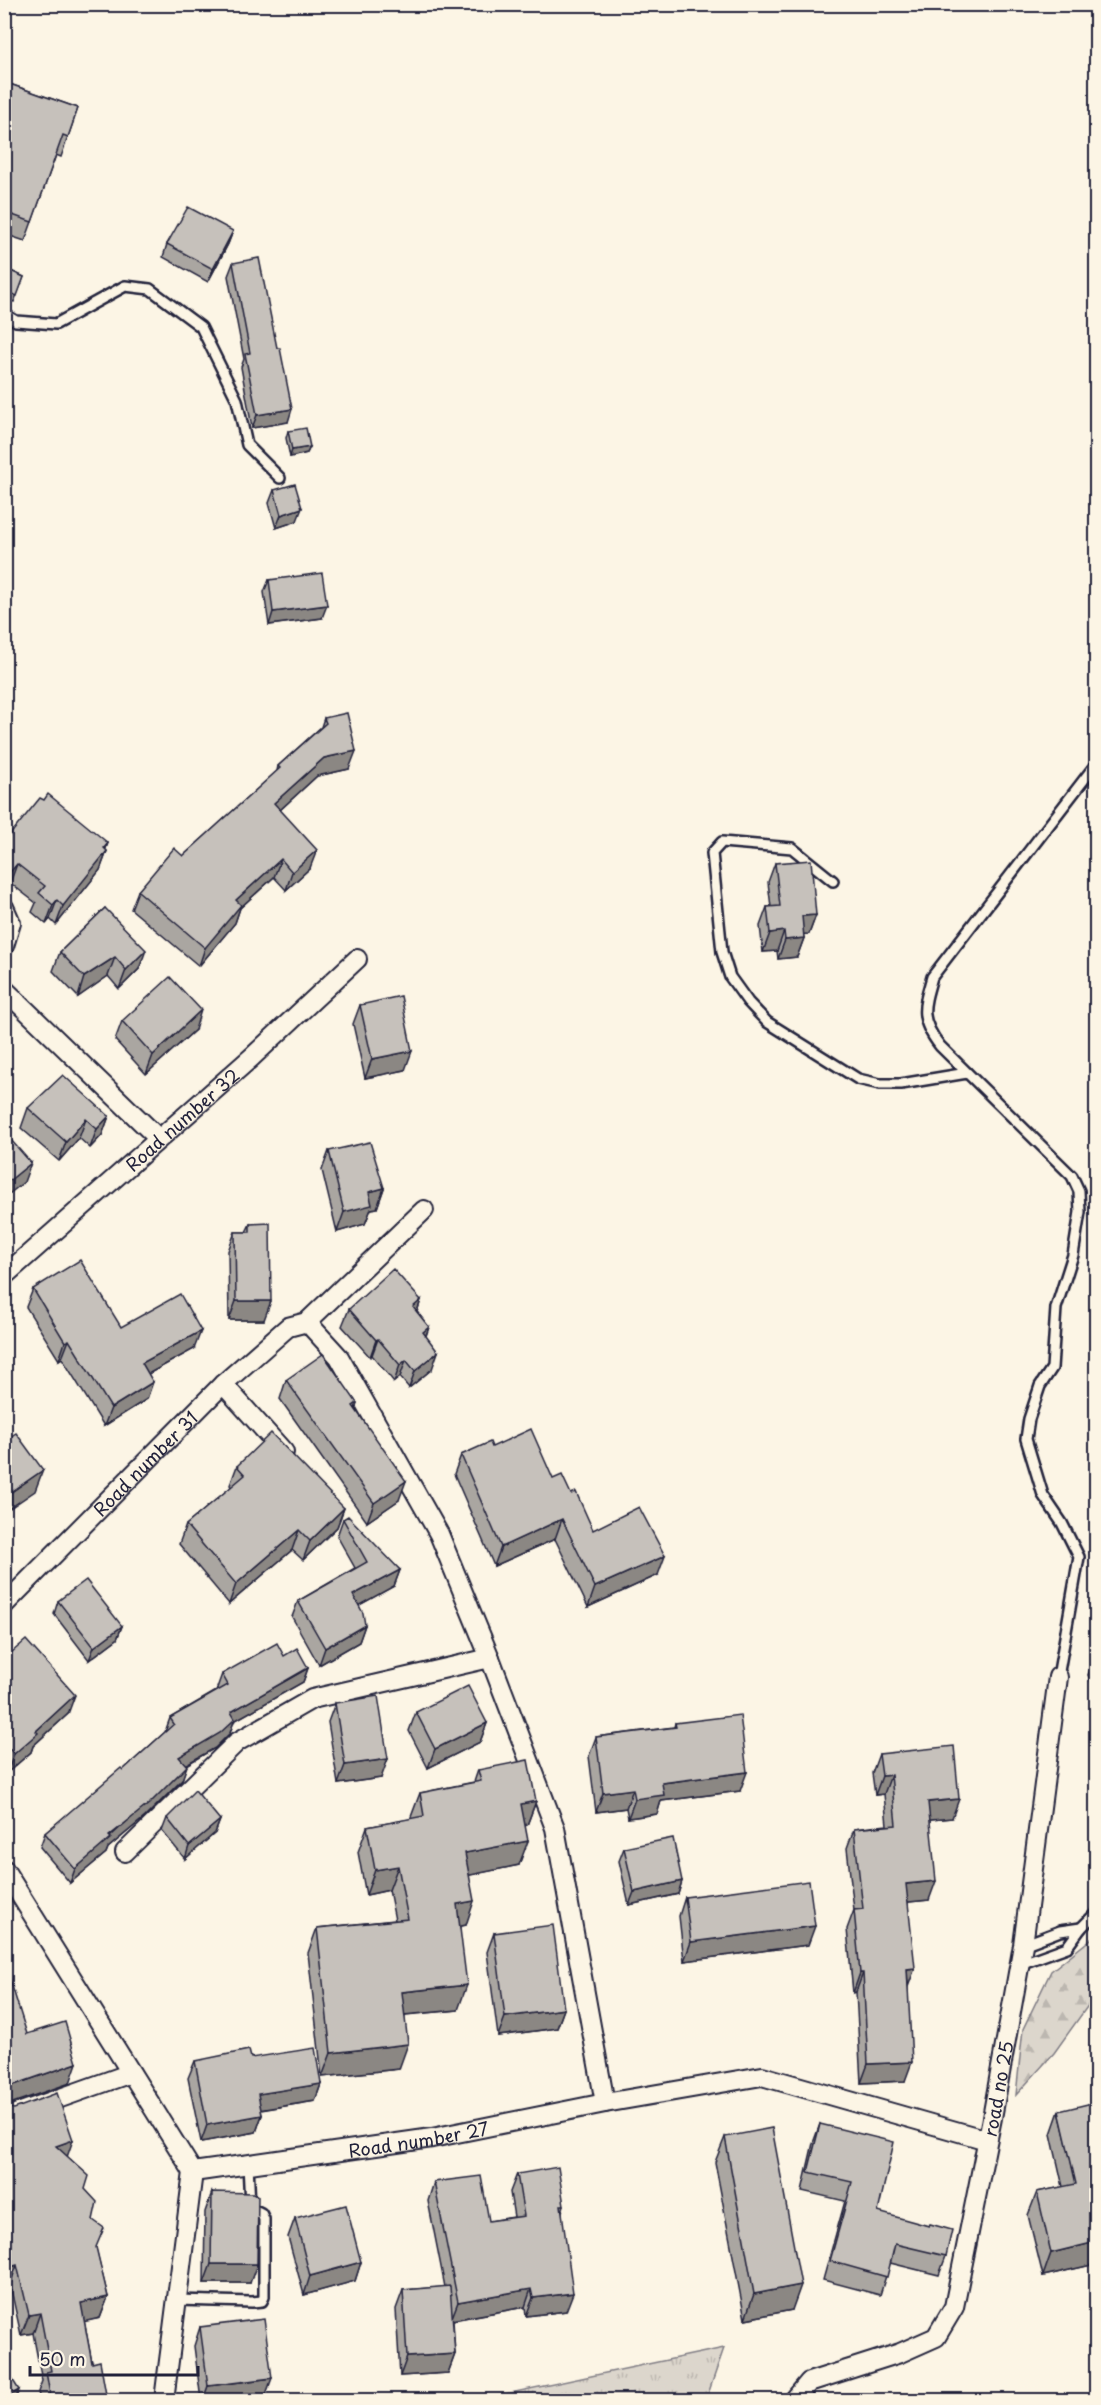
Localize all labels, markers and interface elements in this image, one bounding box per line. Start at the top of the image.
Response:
street label: Road number 32 [119,1061,245,1177]
street label: Road number 31 [86,1404,203,1522]
street label: road no 25 [975,2039,1019,2139]
street label: Road number 27 [346,2113,491,2163]
scale bar [30,2339,198,2377]
text: 50 m [39,2345,86,2372]

